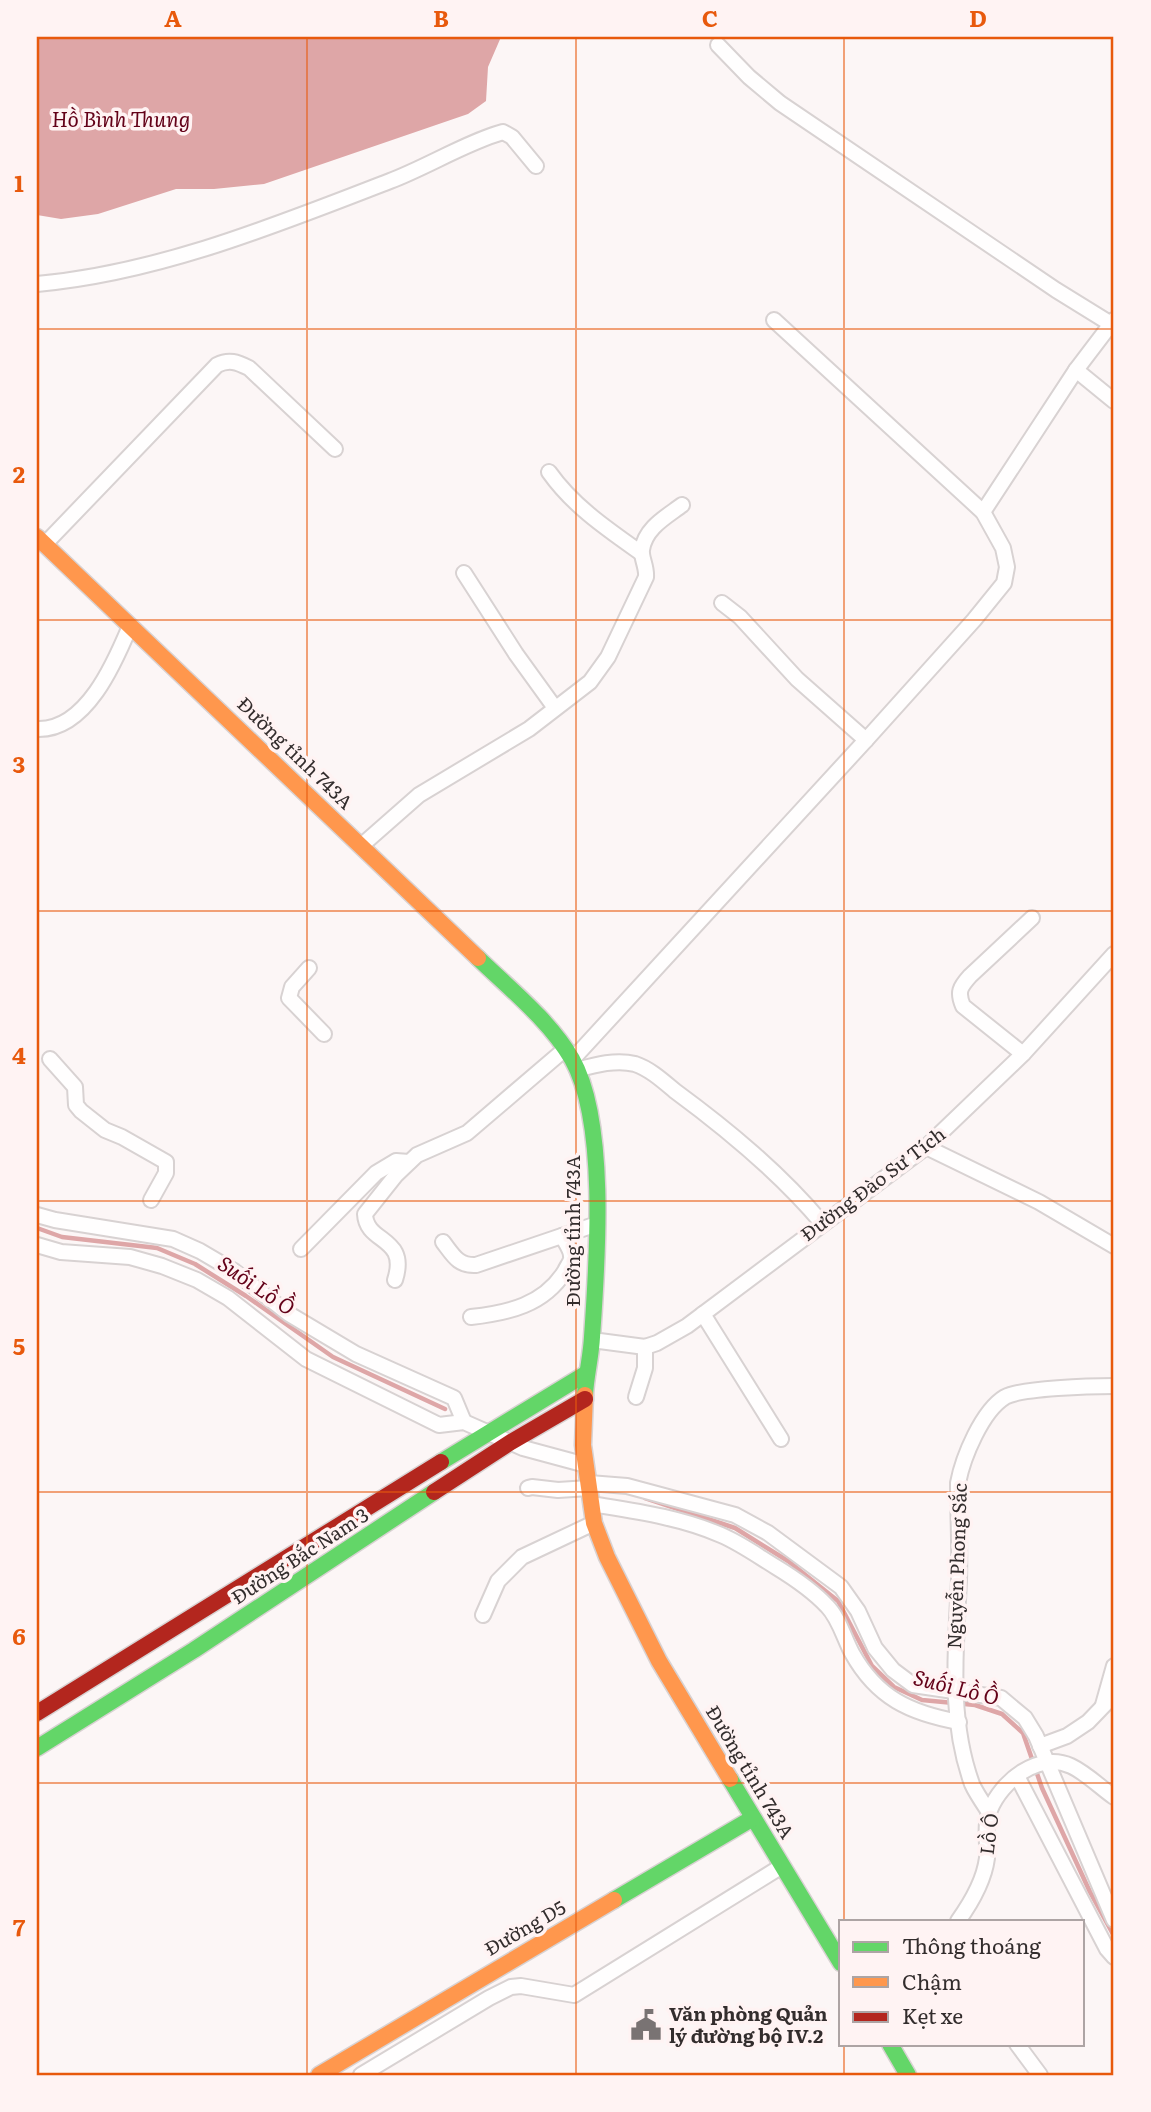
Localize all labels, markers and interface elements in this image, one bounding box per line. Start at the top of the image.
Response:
text: A [164,0,182,34]
text: B [433,0,449,34]
text: C [702,0,718,34]
text: D [969,0,987,34]
water label: Hồ Bình Thung [52,102,190,133]
text: 1 [14,165,24,199]
text: 2 [13,456,25,490]
street label: Đường tỉnh 743A [231,690,360,815]
text: 3 [13,746,25,780]
text: 4 [12,1037,26,1071]
street label: Đường Đào Sư Tích [794,1119,951,1247]
street label: Đường tỉnh 743A [558,1155,586,1307]
water label: Suối Lồ Ồ [213,1247,302,1321]
text: 5 [13,1328,25,1362]
street label: Nguyễn Phong Sắc [939,1482,973,1650]
street label: Đường Bắc Nam 3 [225,1500,374,1610]
text: 6 [12,1618,26,1652]
water label: Suối Lồ Ồ [911,1660,1003,1711]
street label: Đường tỉnh 743A [700,1699,802,1844]
street label: Lồ Ô [972,1812,1004,1856]
street label: Đường D5 [479,1892,571,1962]
text: 7 [13,1909,26,1943]
legend [839,1920,1084,2046]
text: Thông thoáng [902,1929,1041,1960]
text: Chậm [902,1965,962,1996]
place label: Văn phòng Quản lý đường bộ IV.2 [669,1999,828,2049]
text: Kẹt xe [902,1999,963,2030]
public building icon: Văn phòng Quản lý đường bộ IV.2 [629,2008,663,2042]

